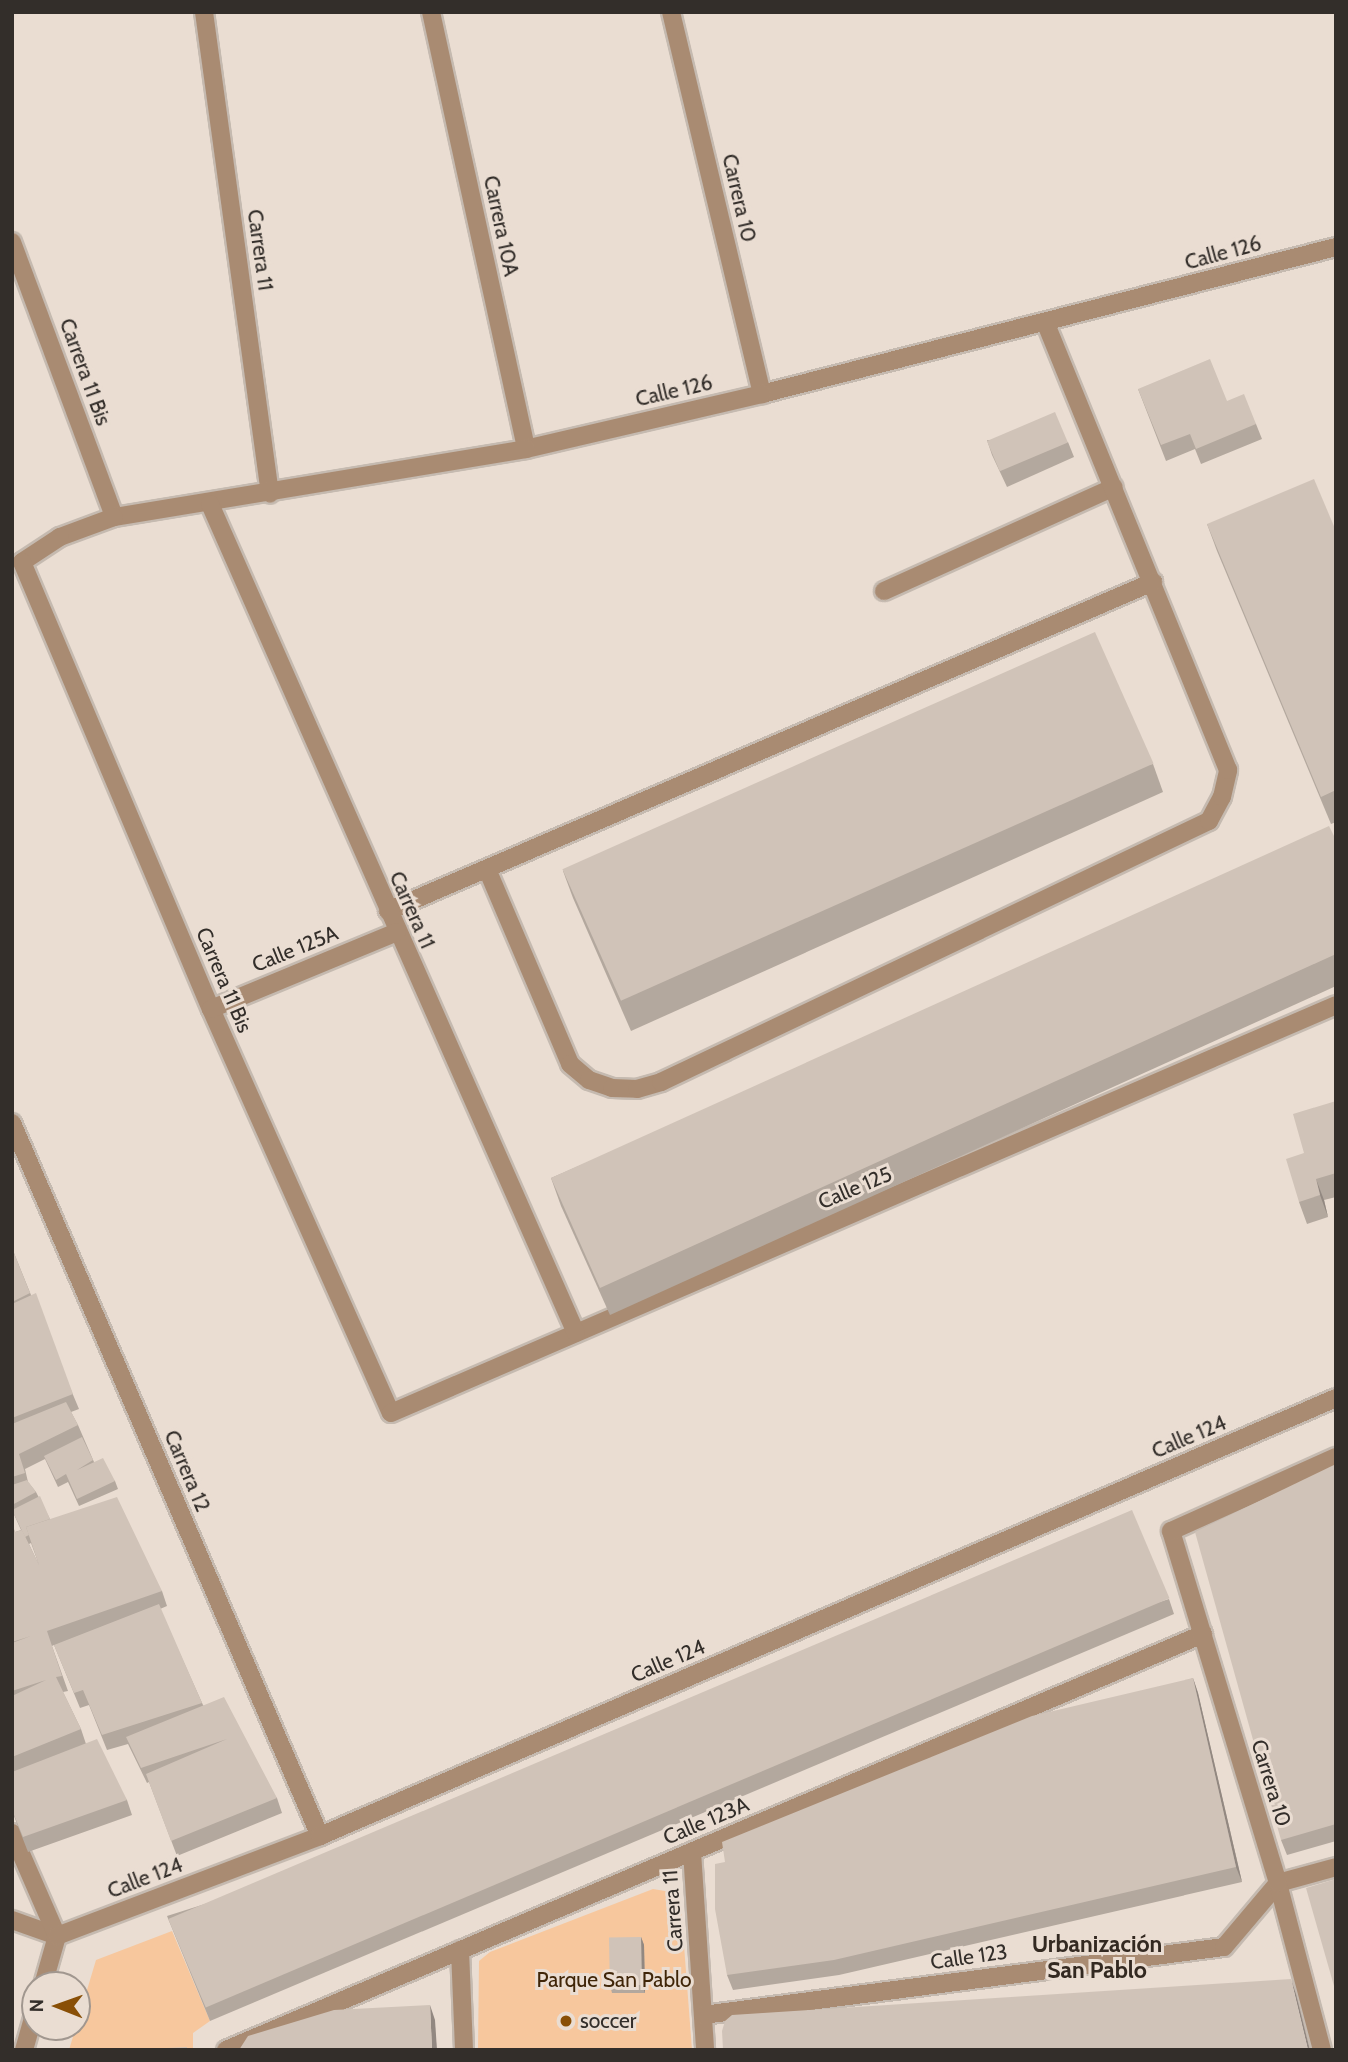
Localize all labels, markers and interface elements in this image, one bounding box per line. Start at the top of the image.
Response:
street label: Carrera 10 [717,152,761,244]
street label: Carrera 10A [478,173,524,279]
street label: Carrera 11 [242,208,278,292]
street label: Calle 126 [1182,231,1264,275]
street label: Carrera 11 Bis [54,315,116,429]
street label: Calle 126 [633,370,715,412]
street label: Carrera 11 [384,868,440,952]
street label: Calle 125A [248,920,342,978]
street label: Carrera 11 Bis [191,924,257,1036]
street label: Calle 125 [814,1161,896,1215]
street label: Calle 124 [1148,1410,1230,1464]
street label: Carrera 12 [159,1427,215,1515]
street label: Calle 124 [627,1634,709,1688]
street label: Carrera 10 [1246,1736,1296,1830]
street label: Calle 123A [659,1792,753,1850]
street label: Calle 124 [104,1852,186,1904]
street label: Carrera 11 [658,1869,688,1953]
district label: Urbanización San Pablo [1032,1930,1162,1984]
street label: Calle 123 [929,1939,1009,1975]
park label: Parque San Pablo [536,1967,692,1993]
north arrow [21,1971,91,2041]
text: N [25,1999,48,2013]
place label: soccer [580,2008,636,2034]
marker: soccer [558,2013,574,2029]

